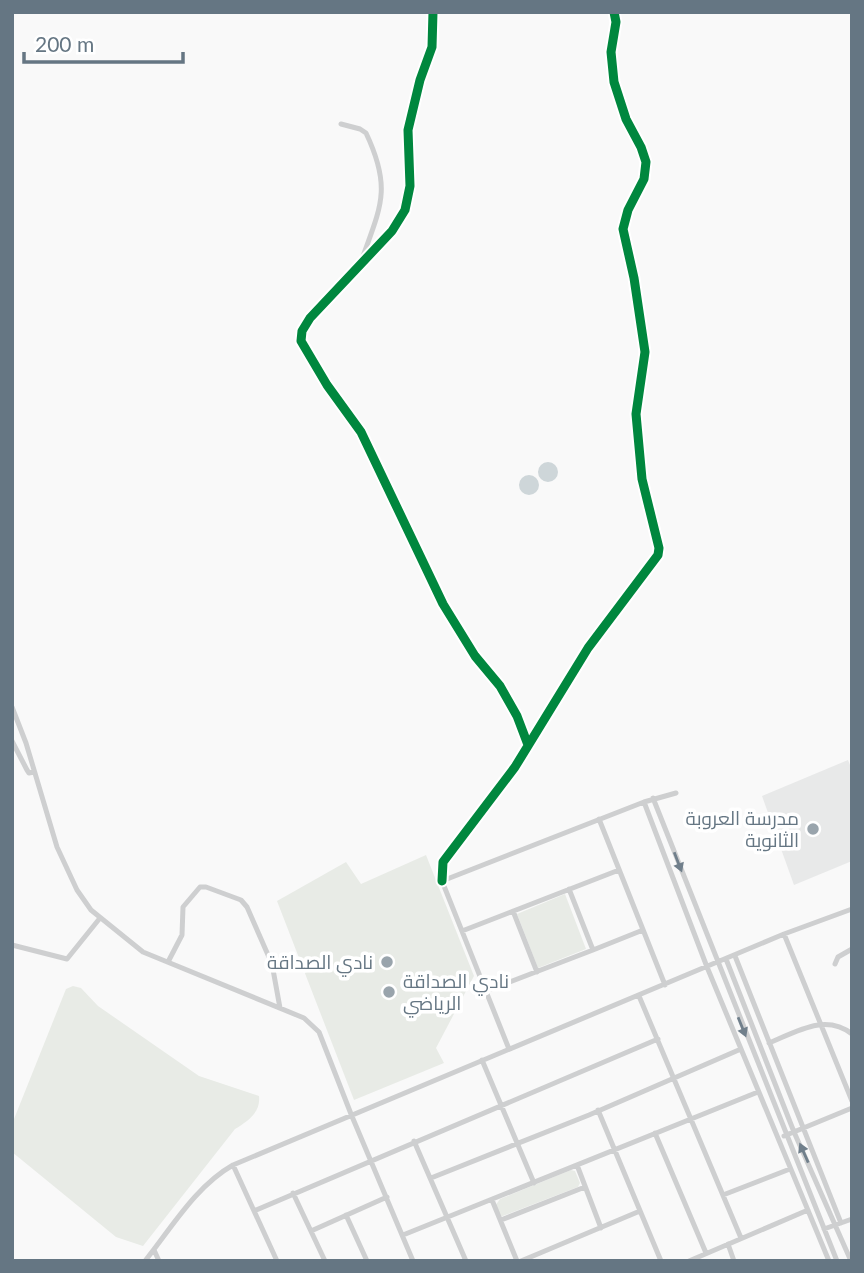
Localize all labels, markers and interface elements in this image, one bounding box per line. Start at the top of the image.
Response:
scale bar [24,21,184,65]
text: 200 m [35,31,94,56]
place label: مدرسة العروبة الثانوية [686,806,799,852]
marker: مدرسة العروبة الثانوية [805,821,821,837]
one-way arrow [672,852,683,873]
place label: نادي الصداقة [267,950,373,977]
marker: نادي الصداقة [379,954,395,970]
place label: نادي الصداقة الرياضي [403,969,509,1018]
marker: نادي الصداقة الرياضي [381,984,397,1000]
one-way arrow [737,1016,748,1037]
one-way arrow [798,1143,809,1164]

